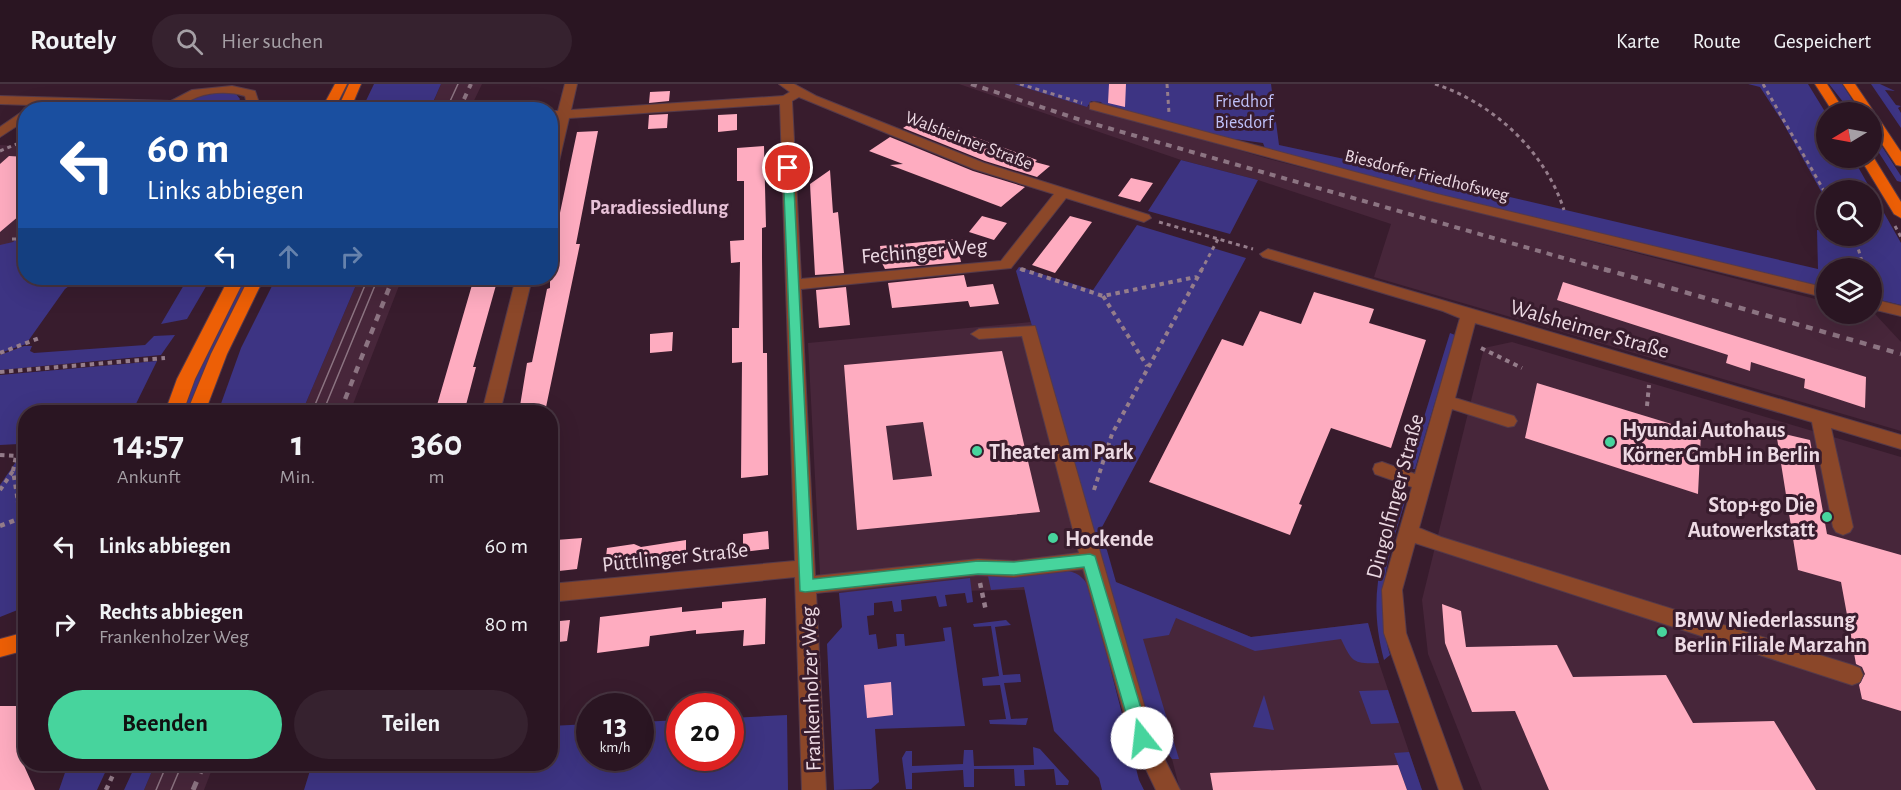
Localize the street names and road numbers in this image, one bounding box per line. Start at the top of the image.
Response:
street label: Walsheimer Straße [903,108,1035,173]
street label: Biesdorfer Friedhofsweg [1343,147,1511,205]
street label: Fechinger Weg [860,235,988,267]
street label: Walsheimer Straße [1508,296,1672,362]
street label: Dingolfinger Straße [1362,411,1428,581]
street label: Püttlinger Straße [601,538,749,576]
street label: Frankenholzer Weg [797,606,825,772]

